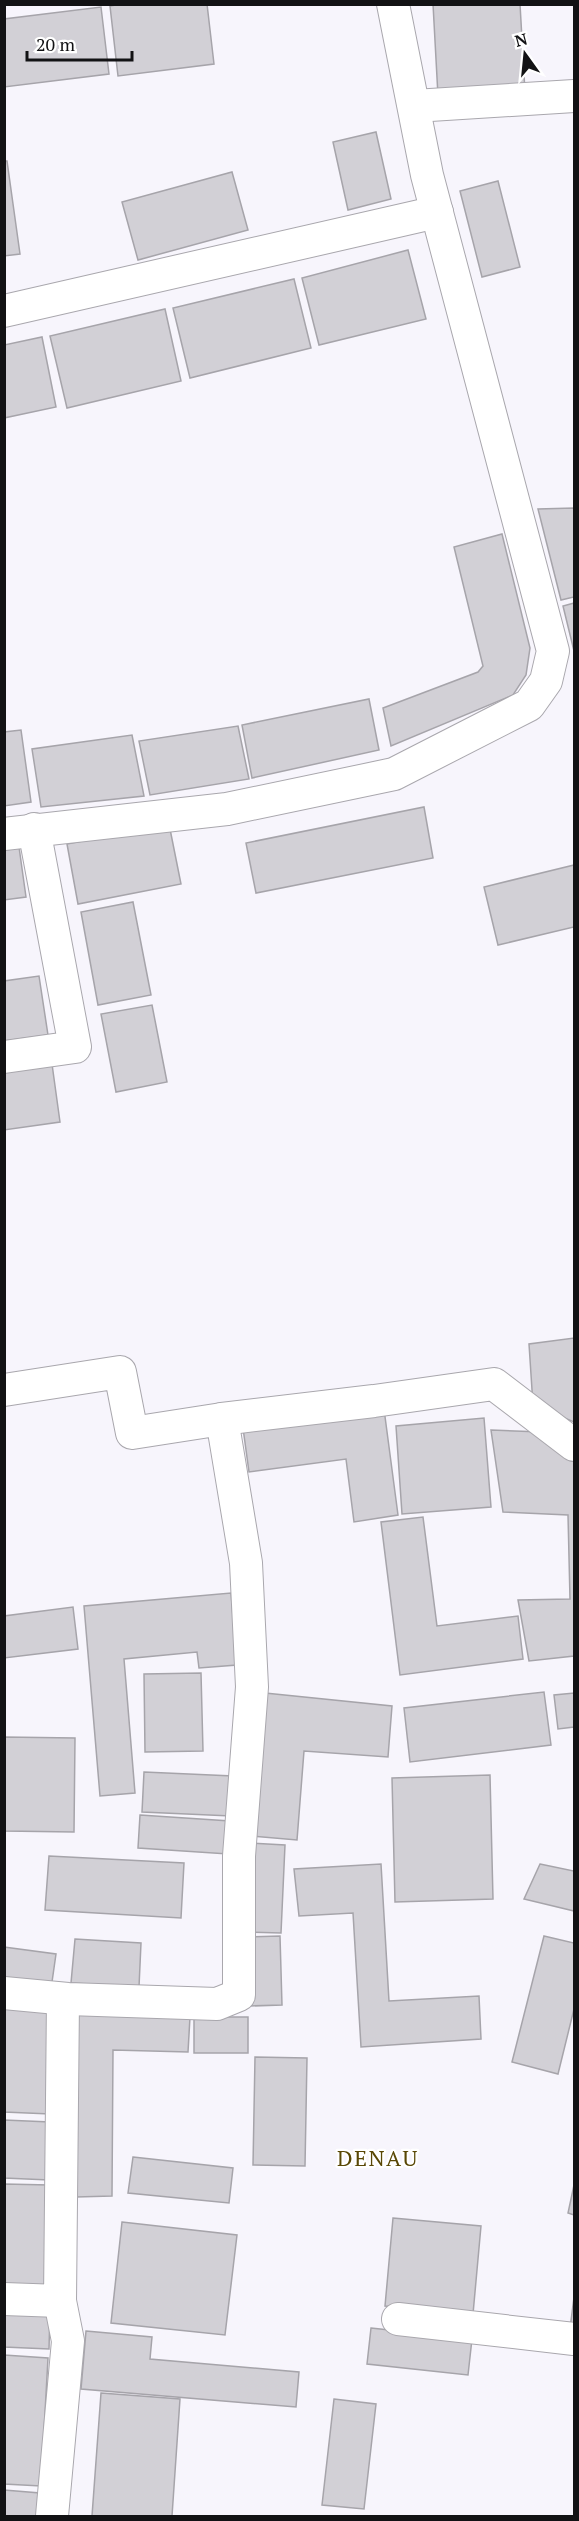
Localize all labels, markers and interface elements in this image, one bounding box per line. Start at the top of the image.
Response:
scale bar [27,24,132,62]
north arrow [495,24,555,84]
text: N [512,27,530,52]
text: 20 m [36,32,76,56]
district label: DENAU [337,2143,419,2172]

